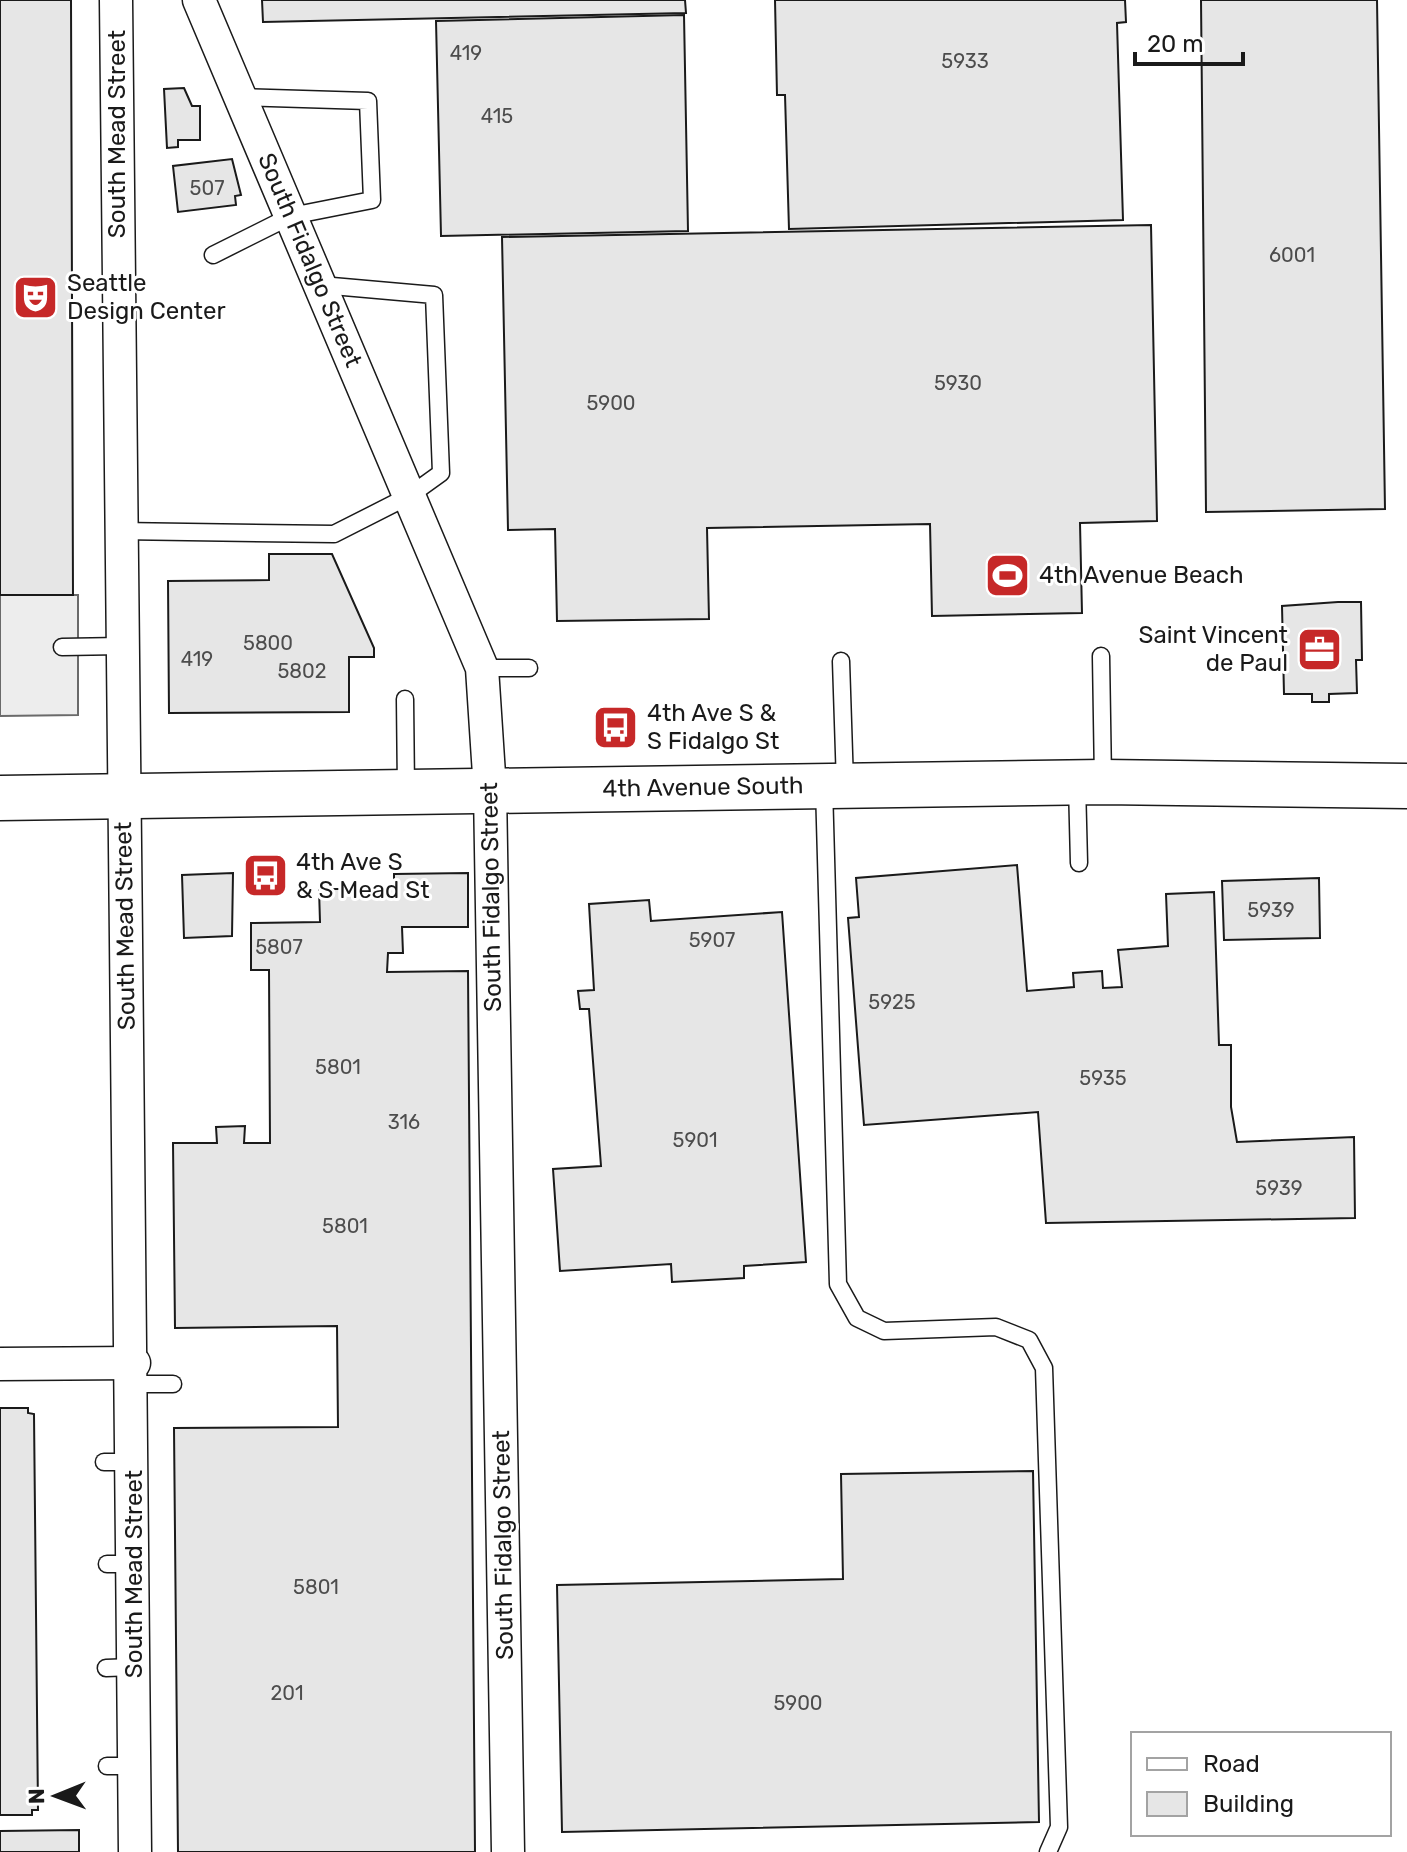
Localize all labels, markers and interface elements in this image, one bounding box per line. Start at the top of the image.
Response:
scale bar [1135,16,1243,66]
street label: South Mead Street [103,30,131,238]
text: 20 m [1147,30,1204,58]
house number: 419 [450,41,482,65]
house number: 5933 [941,49,989,73]
house number: 415 [481,104,513,128]
street label: South Fidalgo Street [252,149,368,371]
house number: 507 [190,176,224,200]
house number: 6001 [1269,243,1315,267]
place label: Seattle Design Center [67,269,226,325]
theatre icon: Seattle Design Center [12,273,60,321]
house number: 5930 [934,371,982,395]
house number: 5900 [586,391,636,415]
sports icon: 4th Avenue Beach [984,551,1032,599]
place label: 4th Avenue Beach [1039,561,1244,589]
place label: Saint Vincent de Paul [1139,621,1288,677]
office icon: Saint Vincent de Paul [1295,625,1343,673]
house number: 5800 [243,631,293,655]
house number: 419 [181,647,213,671]
house number: 5802 [277,659,327,683]
place label: 4th Ave S & S Fidalgo St [647,699,779,755]
bus stop icon: 4th Ave S & S Fidalgo St [592,703,640,751]
street label: 4th Avenue South [602,771,804,803]
street label: South Fidalgo Street [475,782,507,1012]
street label: South Mead Street [109,822,141,1030]
place label: 4th Ave S & S Mead St [296,848,430,904]
bus stop icon: 4th Ave S & S Mead St [241,852,289,900]
house number: 5939 [1247,898,1295,922]
house number: 5907 [689,928,735,952]
house number: 5807 [255,935,303,959]
house number: 5925 [868,990,916,1014]
house number: 5801 [315,1055,361,1079]
house number: 5935 [1079,1066,1127,1090]
house number: 316 [388,1110,420,1134]
house number: 5901 [673,1128,718,1152]
house number: 5939 [1255,1176,1303,1200]
house number: 5801 [322,1214,368,1238]
street label: South Fidalgo Street [487,1430,519,1660]
street label: South Mead Street [120,1470,148,1678]
house number: 5801 [293,1575,339,1599]
house number: 201 [271,1681,304,1705]
house number: 5900 [773,1691,823,1715]
legend [1131,1732,1391,1836]
text: Road [1203,1750,1260,1778]
north arrow [16,1756,96,1836]
text: N [23,1788,50,1804]
text: Building [1203,1790,1294,1818]

